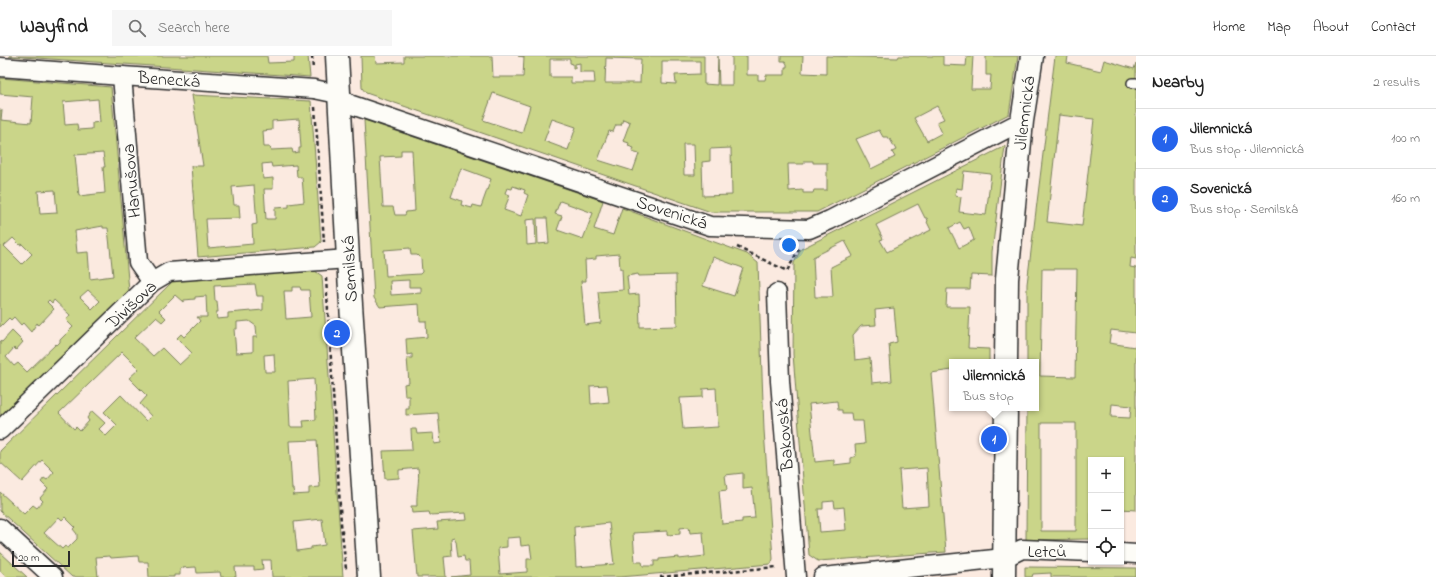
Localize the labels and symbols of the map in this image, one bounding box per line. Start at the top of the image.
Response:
street label: Benecká [136,66,201,96]
street label: Jilemnická [1009,75,1043,152]
street label: Hanušova [117,143,149,219]
street label: Sovenická [632,190,710,238]
street label: Semilská [336,235,366,303]
your location [779,235,799,255]
street label: Divišova [100,275,164,337]
pin: 2 [324,318,350,348]
street label: Bakovská [770,398,802,473]
pin: 1 [981,424,1007,454]
street label: Letců [1027,540,1067,566]
scale bar [12,549,70,568]

